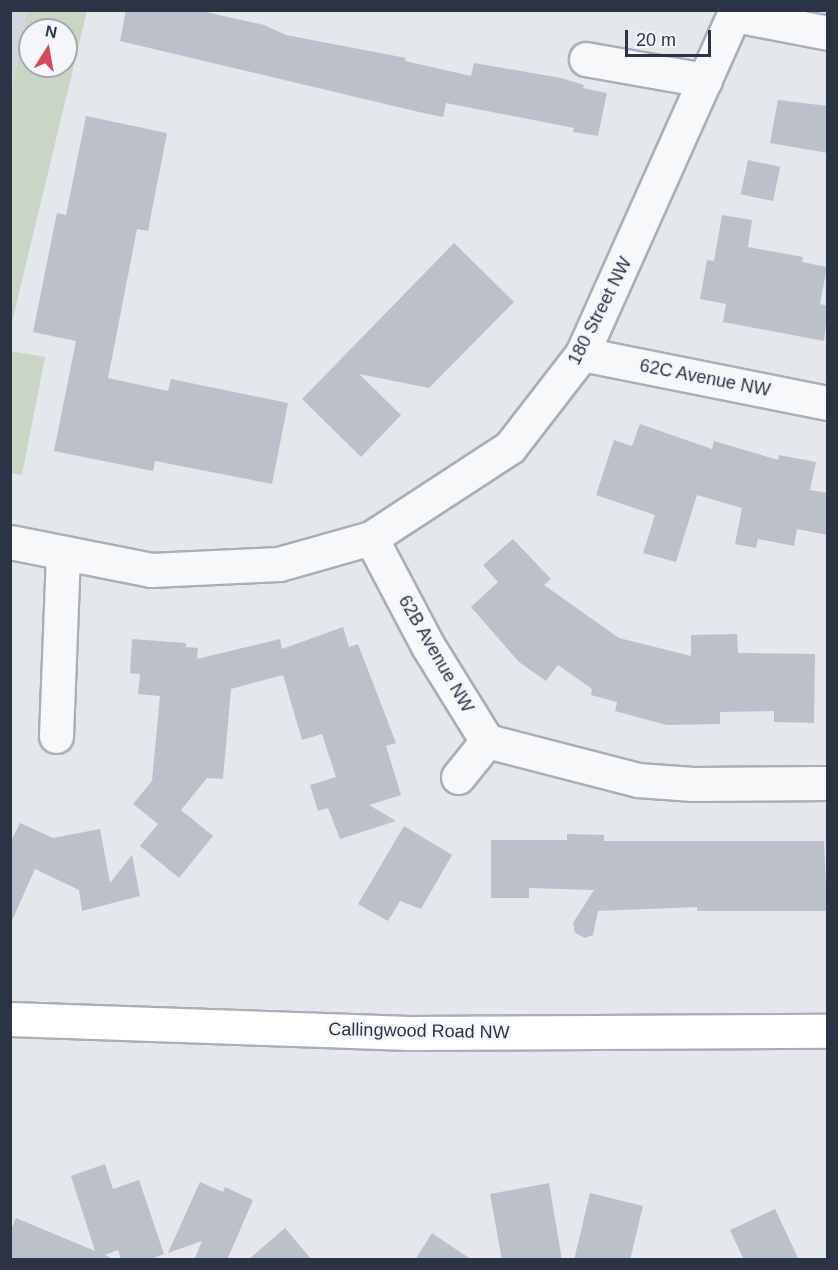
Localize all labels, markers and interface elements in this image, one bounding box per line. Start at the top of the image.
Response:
north arrow [18,18,78,78]
scale bar [628,18,714,56]
text: N [44,22,58,41]
text: 20 m [636,30,676,50]
street label: 180 Street NW [564,254,636,368]
street label: 62C Avenue NW [637,355,773,401]
street label: 62B Avenue NW [393,591,479,717]
street label: Callingwood Road NW [328,1019,510,1043]

